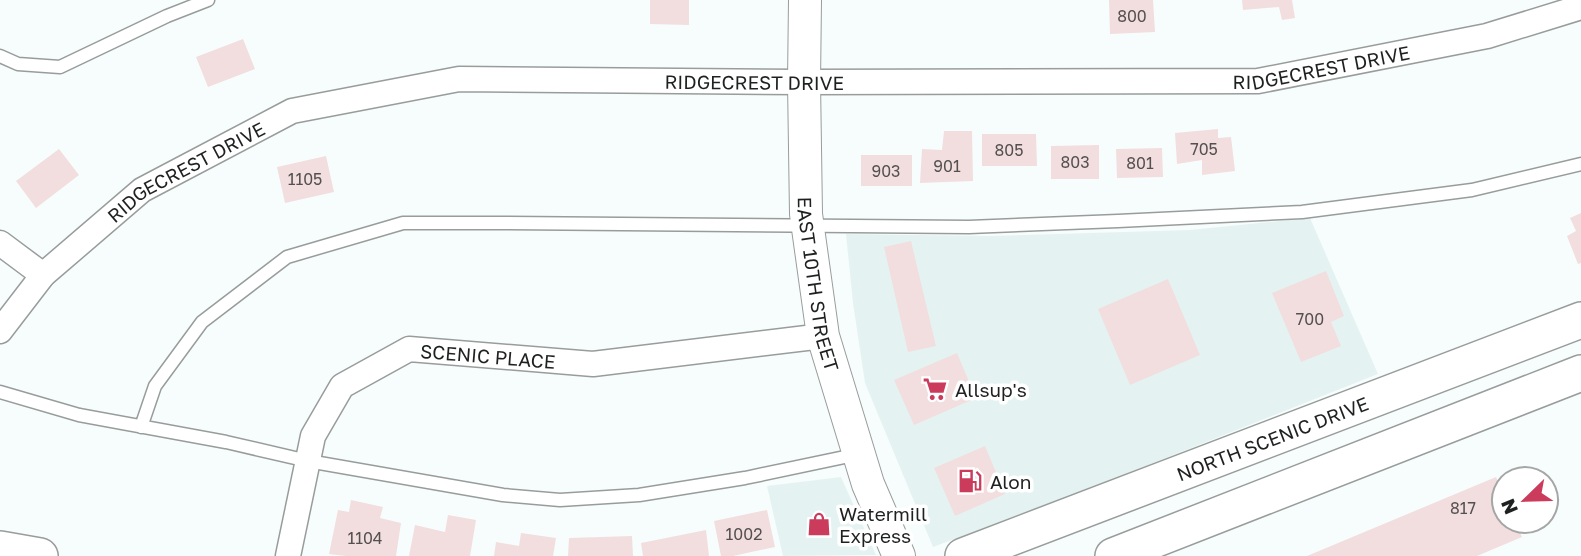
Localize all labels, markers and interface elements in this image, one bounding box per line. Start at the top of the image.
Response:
house number: 800 [1117,6,1147,26]
street label: RIDGECREST DRIVE [1232,40,1411,94]
street label: RIDGECREST DRIVE [664,69,844,94]
street label: RIDGECREST DRIVE [102,116,268,227]
house number: 705 [1190,139,1218,159]
house number: 805 [995,140,1023,160]
house number: 803 [1060,152,1090,172]
house number: 801 [1126,153,1154,173]
house number: 901 [933,156,961,176]
house number: 903 [872,161,900,181]
house number: 1105 [288,169,322,189]
street label: EAST 10TH STREET [794,197,845,374]
house number: 700 [1296,309,1324,329]
street label: SCENIC PLACE [419,338,556,372]
supermarket icon: Allsup's [921,375,949,403]
place label: Allsup's [955,378,1027,401]
street label: NORTH SCENIC DRIVE [1173,391,1371,485]
north arrow [1490,465,1560,535]
fuel station icon: Alon [956,467,984,495]
place label: Alon [990,470,1031,493]
text: N [1495,496,1522,518]
house number: 817 [1450,498,1476,518]
place label: Watermill Express [839,502,927,547]
shop icon: Watermill Express [805,510,833,538]
house number: 1002 [726,524,762,544]
house number: 1104 [347,528,383,548]

